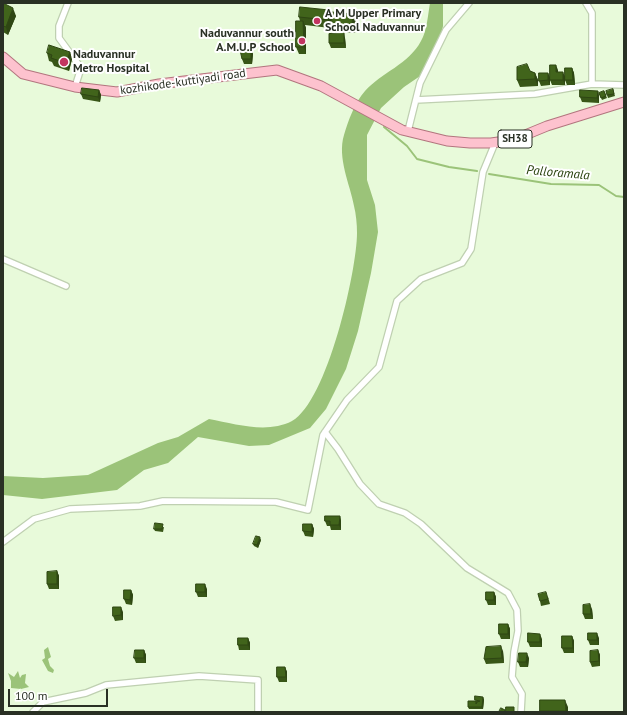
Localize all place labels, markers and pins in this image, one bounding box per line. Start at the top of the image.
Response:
place label: A M Upper Primary School Naduvannur [325,7,425,35]
marker: A M Upper Primary School Naduvannur [312,16,322,26]
place label: Naduvannur south A.M.U.P School [200,27,294,55]
marker: Naduvannur south A.M.U.P School [297,36,307,46]
place label: Naduvannur Metro Hospital [73,48,149,76]
marker: Naduvannur Metro Hospital [58,56,70,68]

